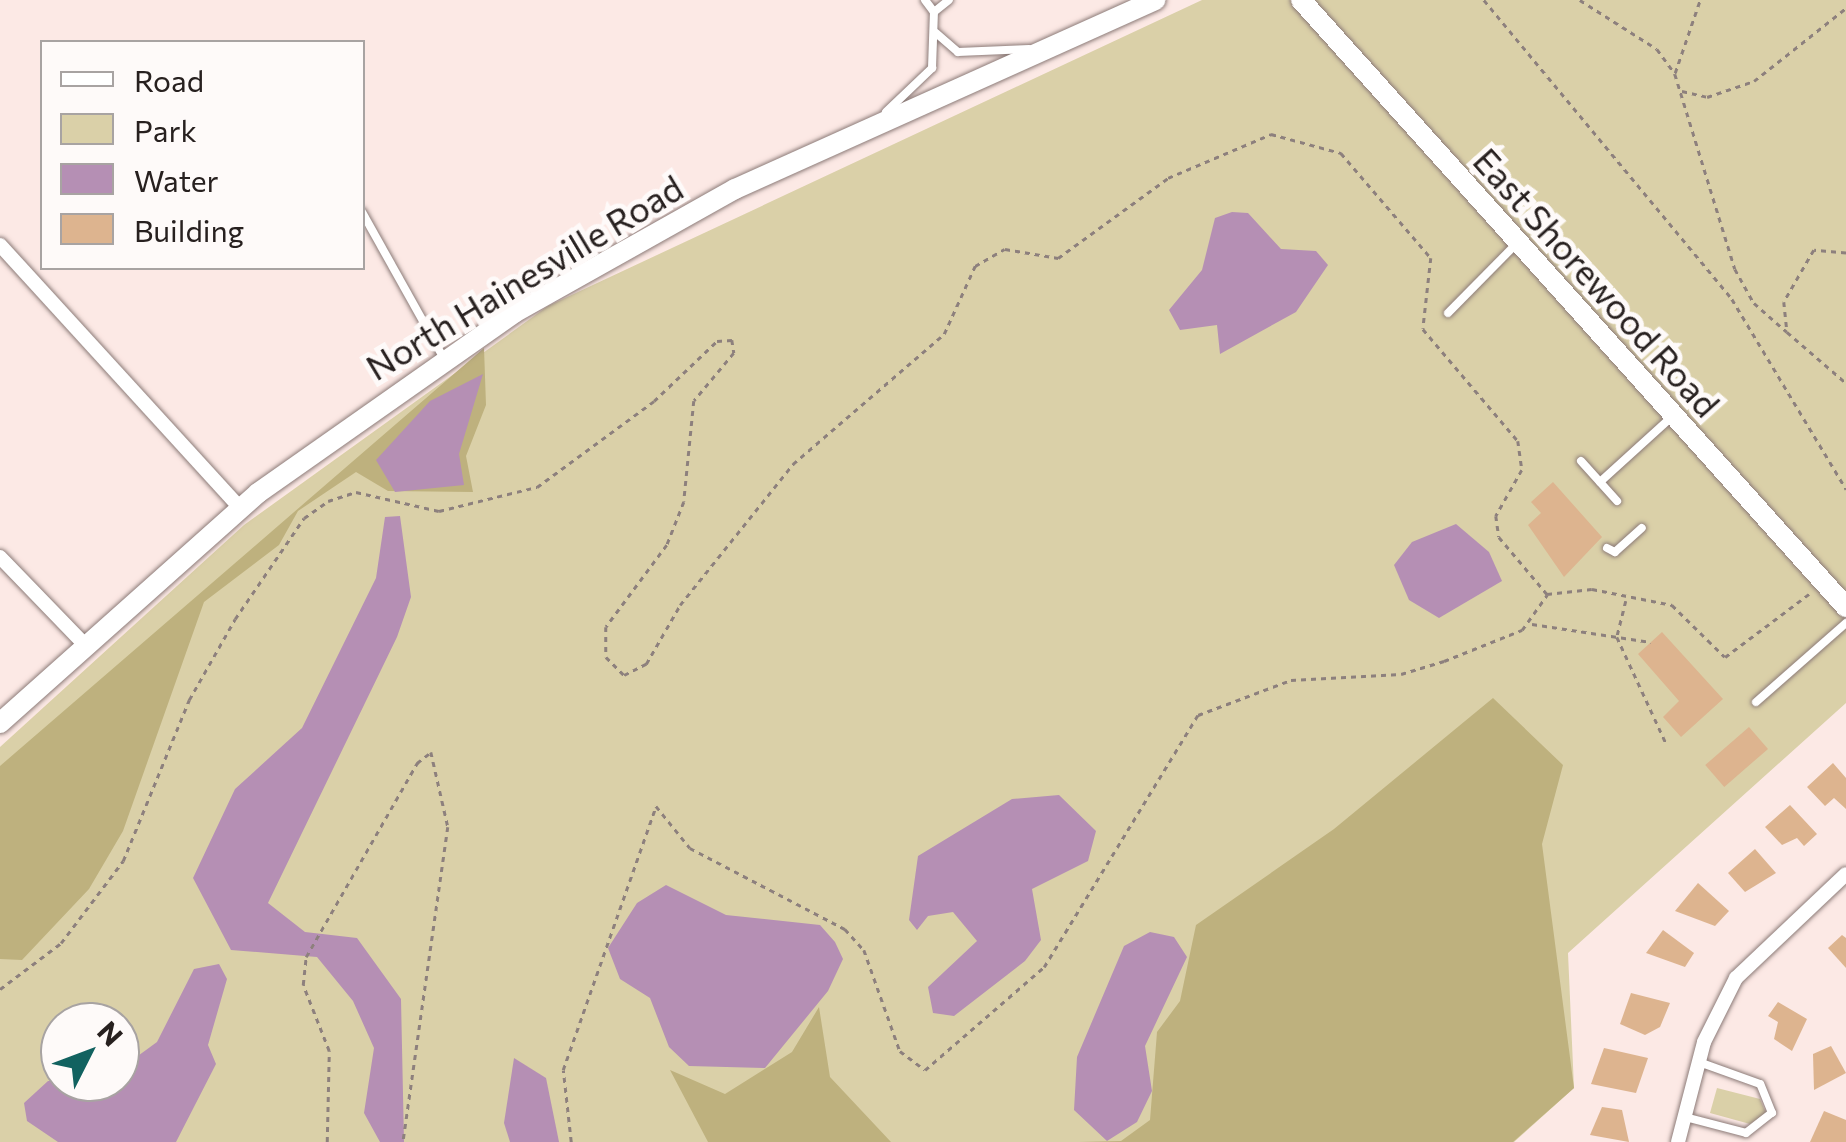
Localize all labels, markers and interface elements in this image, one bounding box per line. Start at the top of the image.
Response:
legend [40,40,365,270]
text: Road [134,61,204,98]
text: Park [134,111,197,148]
street label: East Shorewood Road [1465,139,1729,425]
text: Water [134,161,219,198]
street label: North Hainesville Road [358,166,690,388]
text: Building [134,211,244,248]
north arrow [40,1002,140,1102]
text: N [91,1014,130,1052]

